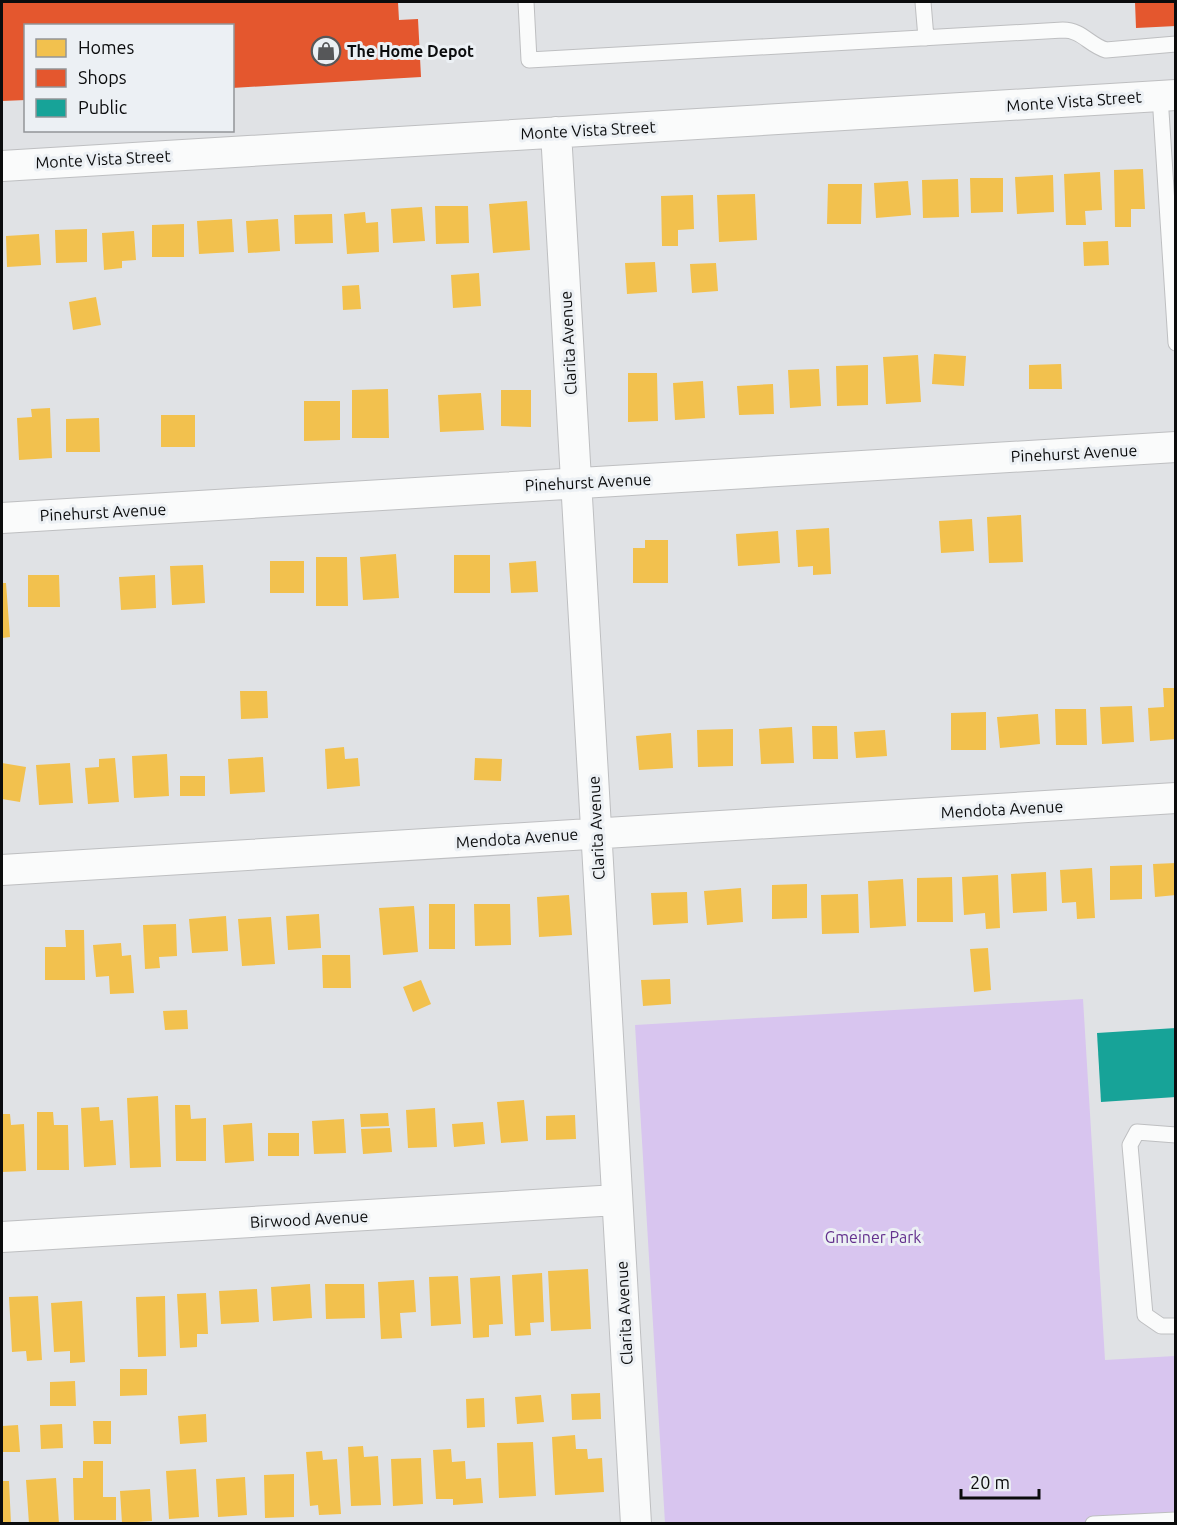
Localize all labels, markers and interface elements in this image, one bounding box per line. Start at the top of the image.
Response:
legend [24,24,234,132]
shop icon: The Home Depot [310,35,342,67]
text: Homes [78,37,135,57]
place label: The Home Depot [347,42,474,60]
text: Shops [78,67,127,87]
street label: Monte Vista Street [1006,87,1143,115]
text: Public [78,97,127,117]
street label: Monte Vista Street [520,117,657,143]
street label: Monte Vista Street [35,146,172,172]
street label: Clarita Avenue [556,290,580,396]
street label: Pinehurst Avenue [1010,441,1138,465]
street label: Pinehurst Avenue [524,470,652,494]
street label: Pinehurst Avenue [39,500,167,524]
street label: Clarita Avenue [584,775,608,881]
street label: Mendota Avenue [940,797,1064,821]
street label: Mendota Avenue [455,825,579,851]
street label: Birwood Avenue [249,1207,369,1231]
park label: Gmeiner Park [825,1228,921,1246]
street label: Clarita Avenue [612,1260,636,1366]
scale bar [961,1462,1039,1500]
text: 20 m [970,1472,1010,1492]

